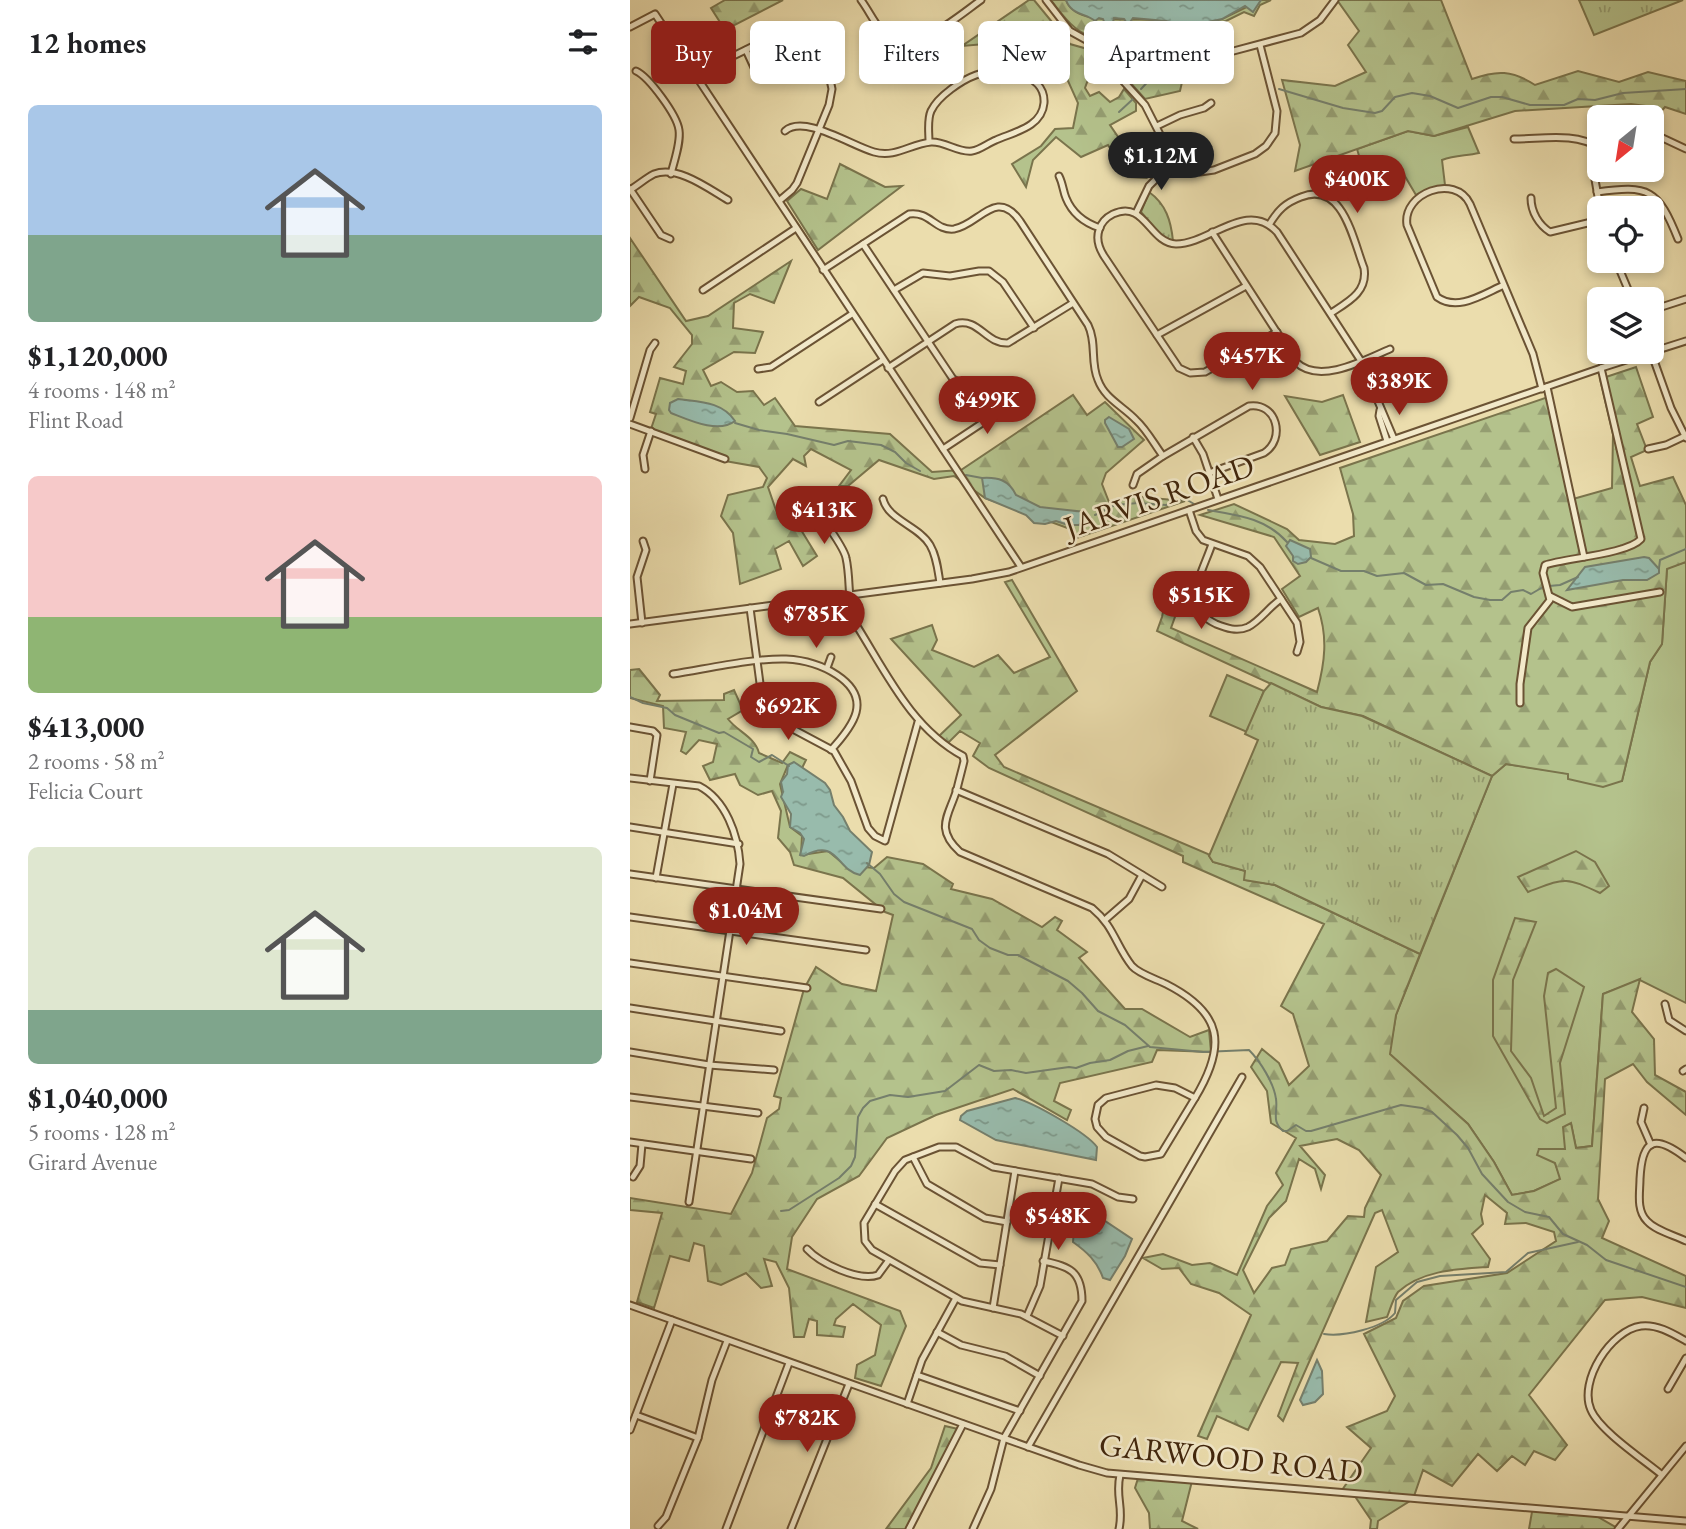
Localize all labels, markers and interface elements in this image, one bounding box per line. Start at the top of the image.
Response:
chip: Buy [651,21,736,84]
chip: Rent [750,21,845,84]
chip: Filters [859,21,964,84]
chip: New [978,21,1070,84]
chip: Apartment [1084,21,1234,84]
text: 12 homes [28,23,146,62]
icon: filters [564,23,602,61]
north arrow [1587,105,1664,182]
map controls [1587,105,1664,364]
pin: $1.12M [1104,132,1218,192]
text: $1.12M [1124,140,1198,170]
icon: home [252,150,378,276]
pin: $400K [1308,156,1406,215]
text: $400K [1325,163,1389,193]
button: locate [1587,196,1664,273]
button: layers [1587,287,1664,364]
pin: $457K [1203,332,1301,392]
text: $1,120,000 [28,336,168,375]
text: $457K [1220,340,1284,370]
pin: $389K [1350,358,1448,417]
text: $389K [1367,365,1431,395]
text: 4 rooms · 148 m² [28,375,176,405]
pin: $499K [938,376,1036,436]
text: $499K [955,384,1019,414]
text: Flint Road [28,405,123,435]
street label: JARVIS ROAD [1056,444,1260,549]
pin: $413K [775,486,873,546]
text: $413K [792,494,856,524]
icon: home [252,521,378,647]
pin: $515K [1152,572,1250,631]
text: $515K [1169,579,1233,609]
pin: $785K [767,590,865,650]
text: $785K [784,598,848,628]
pin: $692K [739,682,837,742]
text: $692K [756,690,820,720]
text: $413,000 [28,707,144,746]
text: 2 rooms · 58 m² [28,746,165,776]
text: Felicia Court [28,776,143,806]
pin: $1.04M [689,888,803,947]
icon: home [252,892,378,1018]
text: $1.04M [709,895,783,925]
text: $1,040,000 [28,1078,168,1117]
text: 5 rooms · 128 m² [28,1117,176,1147]
text: Girard Avenue [28,1147,157,1177]
pin: $548K [1009,1192,1107,1252]
text: $548K [1026,1200,1090,1230]
pin: $782K [758,1394,856,1454]
text: $782K [775,1402,839,1432]
street label: GARWOOD ROAD [1097,1423,1365,1493]

